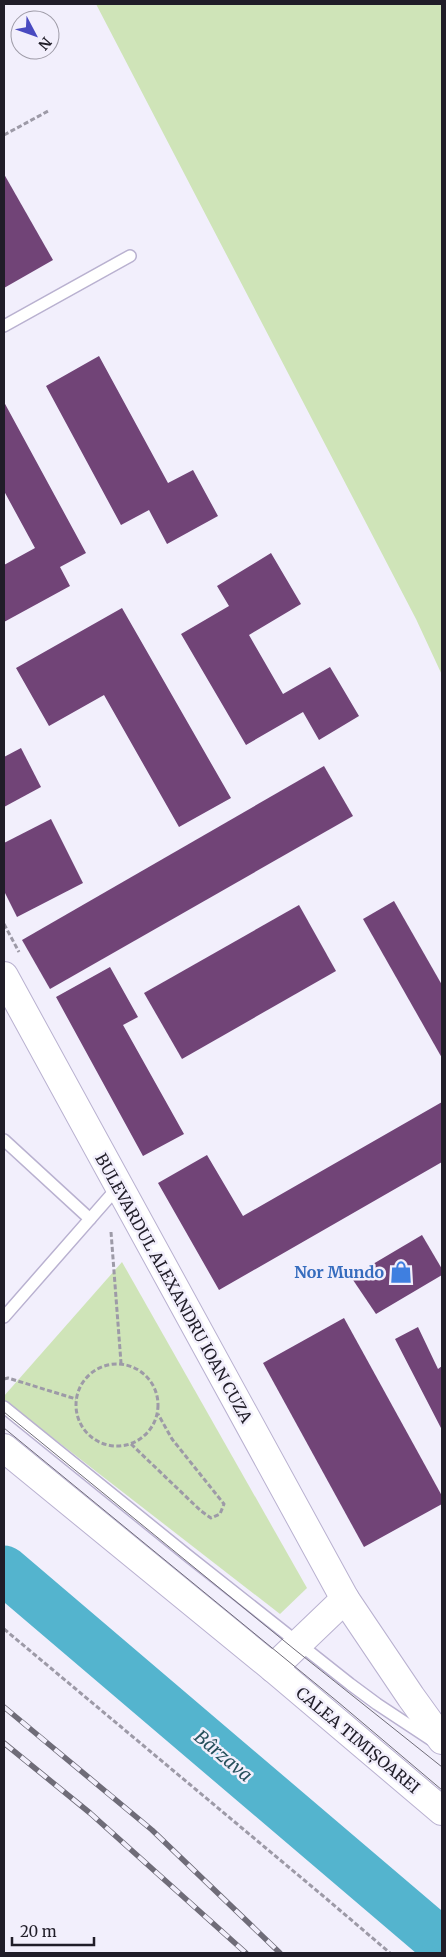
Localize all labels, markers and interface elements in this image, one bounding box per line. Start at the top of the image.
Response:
north arrow [10,10,60,60]
text: N [34,33,55,54]
street label: BULEVARDUL ALEXANDRU IOAN CUZA [91,1150,257,1427]
shop icon: Nor Mundo [388,1259,414,1285]
place label: Nor Mundo [294,1262,384,1282]
street label: CALEA TIMIȘOAREI [292,1683,424,1798]
water label: Bârzava [190,1725,257,1786]
scale bar [12,1914,95,1946]
text: 20 m [20,1922,57,1941]

